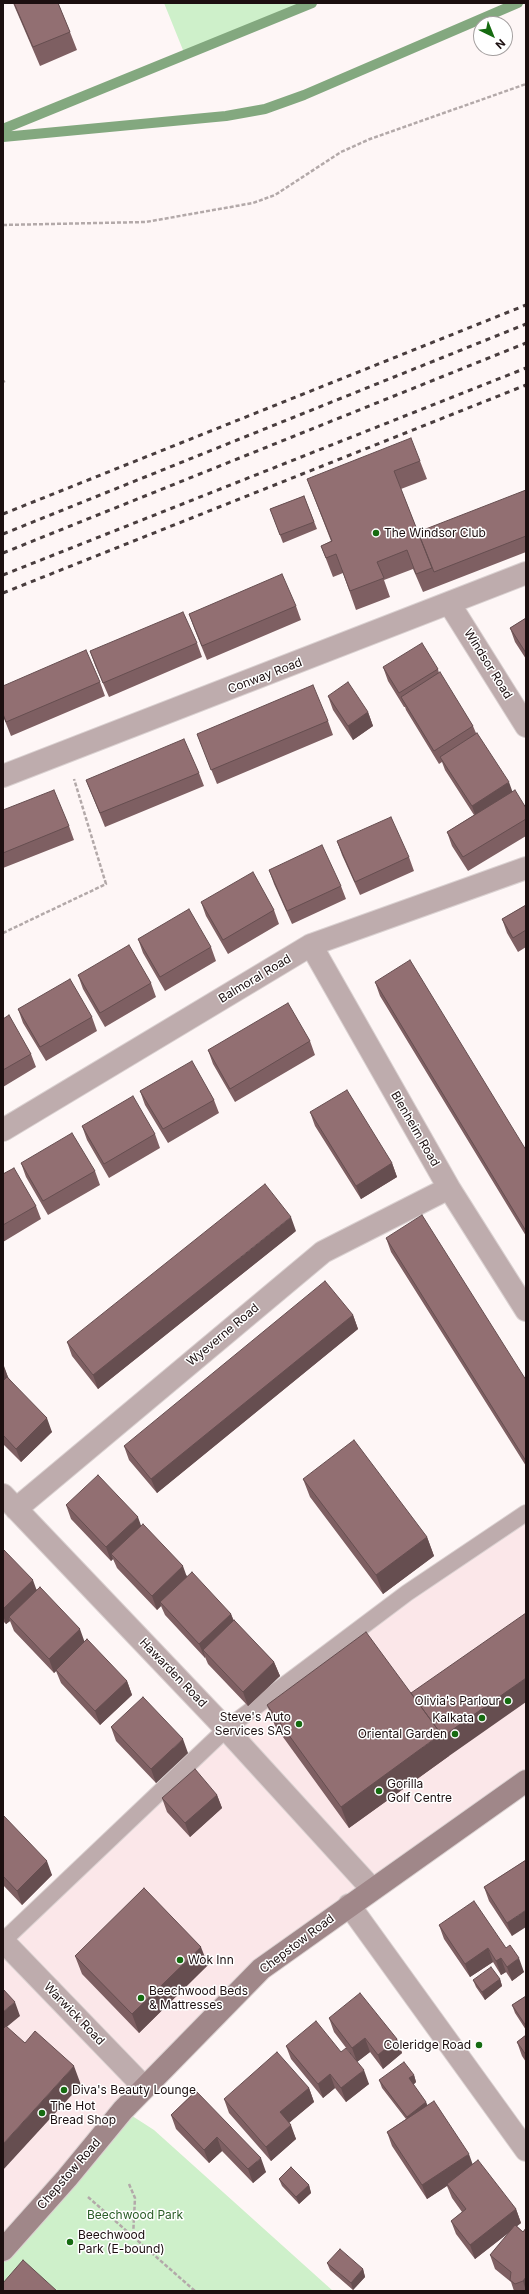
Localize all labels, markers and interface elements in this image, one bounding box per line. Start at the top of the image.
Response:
north arrow [473,16,513,56]
text: N [493,36,508,52]
place label: The Windsor Club [384,526,486,540]
marker: The Windsor Club [371,528,381,538]
street label: Windsor Road [461,626,515,702]
street label: Conway Road [226,655,304,697]
street label: Balmoral Road [216,952,294,1006]
street label: Blenheim Road [388,1089,442,1169]
street label: Wyeverne Road [184,1301,262,1369]
street label: Hawarden Road [136,1636,210,1710]
place label: Olivia's Parlour [414,1694,500,1708]
marker: Olivia's Parlour [503,1696,513,1706]
place label: Steve's Auto Services SAS [215,1710,291,1738]
place label: Kalkata [432,1711,474,1725]
marker: Kalkata [477,1713,487,1723]
marker: Steve's Auto Services SAS [294,1719,304,1729]
place label: Oriental Garden [358,1727,447,1741]
marker: Oriental Garden [450,1729,460,1739]
place label: Gorilla Golf Centre [387,1777,452,1805]
marker: Gorilla Golf Centre [374,1786,384,1796]
street label: Chepstow Road [257,1911,337,1977]
place label: Wok Inn [188,1953,234,1967]
marker: Wok Inn [175,1955,185,1965]
street label: Warwick Road [41,1980,107,2048]
place label: Beechwood Beds & Mattresses [149,1984,248,2012]
marker: Beechwood Beds & Mattresses [136,1993,146,2003]
place label: Coleridge Road [384,2038,471,2052]
marker: Coleridge Road [474,2040,484,2050]
place label: Diva's Beauty Lounge [72,2083,196,2097]
marker: Diva's Beauty Lounge [59,2085,69,2095]
place label: The Hot Bread Shop [50,2099,116,2127]
marker: The Hot Bread Shop [37,2108,47,2118]
street label: Chepstow Road [34,2136,104,2212]
park label: Beechwood Park [87,2208,183,2222]
place label: Beechwood Park (E-bound) [78,2228,165,2256]
marker: Beechwood Park (E-bound) [65,2237,75,2247]

